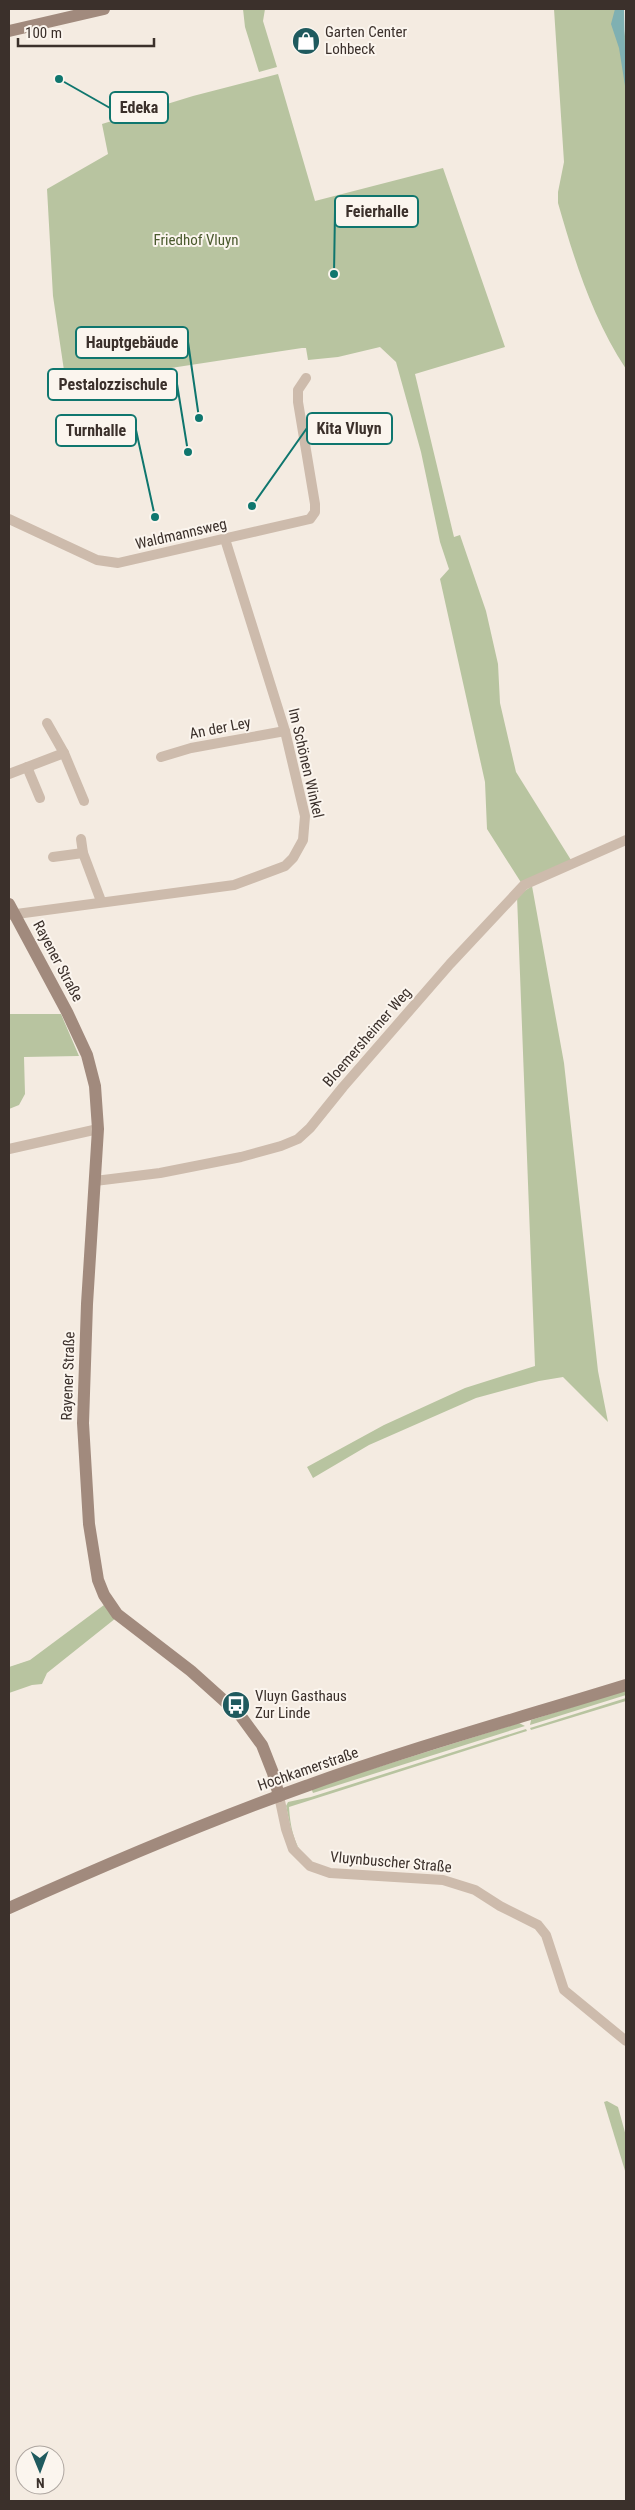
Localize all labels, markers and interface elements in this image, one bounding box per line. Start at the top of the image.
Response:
scale bar [18,15,154,47]
place label: Garten Center Lohbeck [325,23,407,58]
text: 100 m [25,24,62,42]
shop icon: Garten Center Lohbeck [291,26,321,56]
callout: Edeka [110,92,168,123]
text: Edeka [120,98,159,117]
callout: Feierhalle [335,196,418,227]
text: Feierhalle [345,202,409,221]
park label: Friedhof Vluyn [153,231,239,249]
callout: Hauptgebäude [76,327,188,358]
text: Hauptgebäude [86,333,179,352]
callout: Pestalozzischule [48,369,177,400]
text: Pestalozzischule [59,375,168,394]
callout: Kita Vluyn [307,413,392,444]
callout: Turnhalle [56,415,136,446]
text: Kita Vluyn [316,419,382,438]
text: Turnhalle [66,421,127,440]
street label: Waldmannsweg [134,515,228,553]
street label: Im Schönen Winkel [285,706,327,820]
street label: An der Ley [188,713,252,743]
street label: Rayener Straße [29,917,87,1005]
street label: Bloemersheimer Weg [319,984,415,1090]
street label: Rayener Straße [57,1331,79,1421]
place label: Vluyn Gasthaus Zur Linde [255,1687,347,1722]
bus stop icon: Vluyn Gasthaus Zur Linde [221,1690,251,1720]
street label: Hochkamerstraße [255,1743,361,1795]
street label: Vluynbuscher Straße [330,1848,452,1876]
north arrow [15,2445,65,2495]
text: N [36,2475,45,2491]

